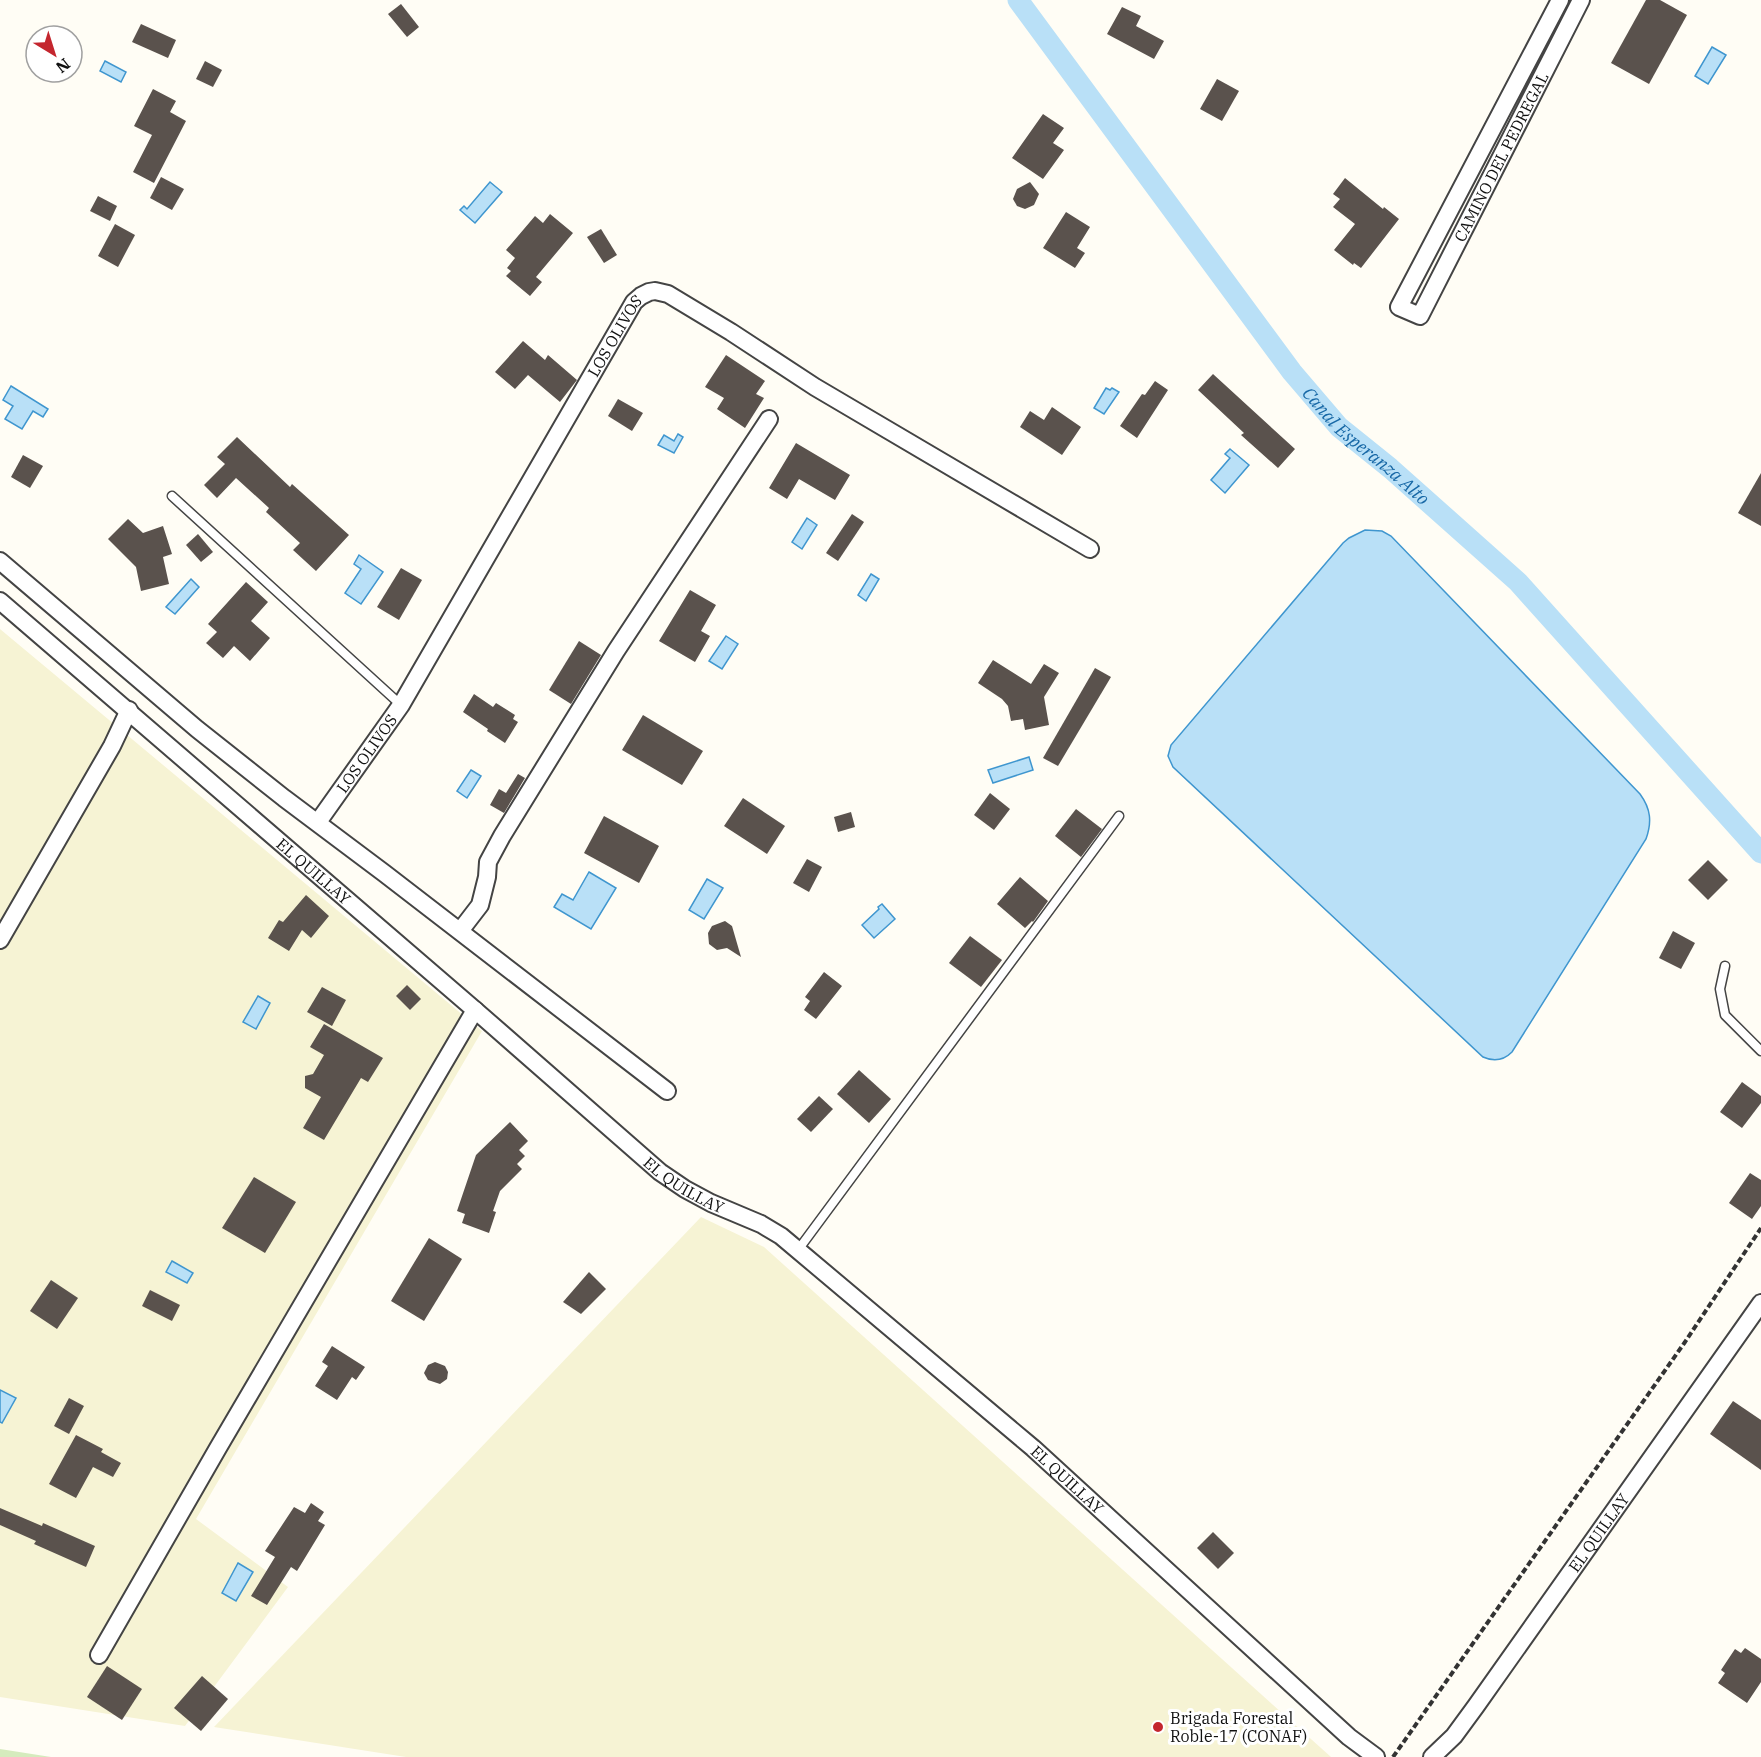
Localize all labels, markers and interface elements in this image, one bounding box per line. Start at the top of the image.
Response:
north arrow [24,24,84,84]
text: N [52,54,74,78]
street label: CAMINO DEL PEDREGAL [1450,69,1553,245]
street label: LOS OLIVOS [583,290,646,380]
water label: Canal Esperanza Alto [1298,382,1435,510]
street label: LOS OLIVOS [332,710,401,797]
street label: EL QUILLAY [272,834,355,909]
street label: EL QUILLAY [639,1152,727,1217]
street label: EL QUILLAY [1027,1441,1108,1518]
street label: EL QUILLAY [1564,1489,1633,1576]
place label: Brigada Forestal Roble-17 (CONAF) [1170,1708,1307,1746]
marker: Brigada Forestal Roble-17 (CONAF) [1151,1720,1165,1734]

